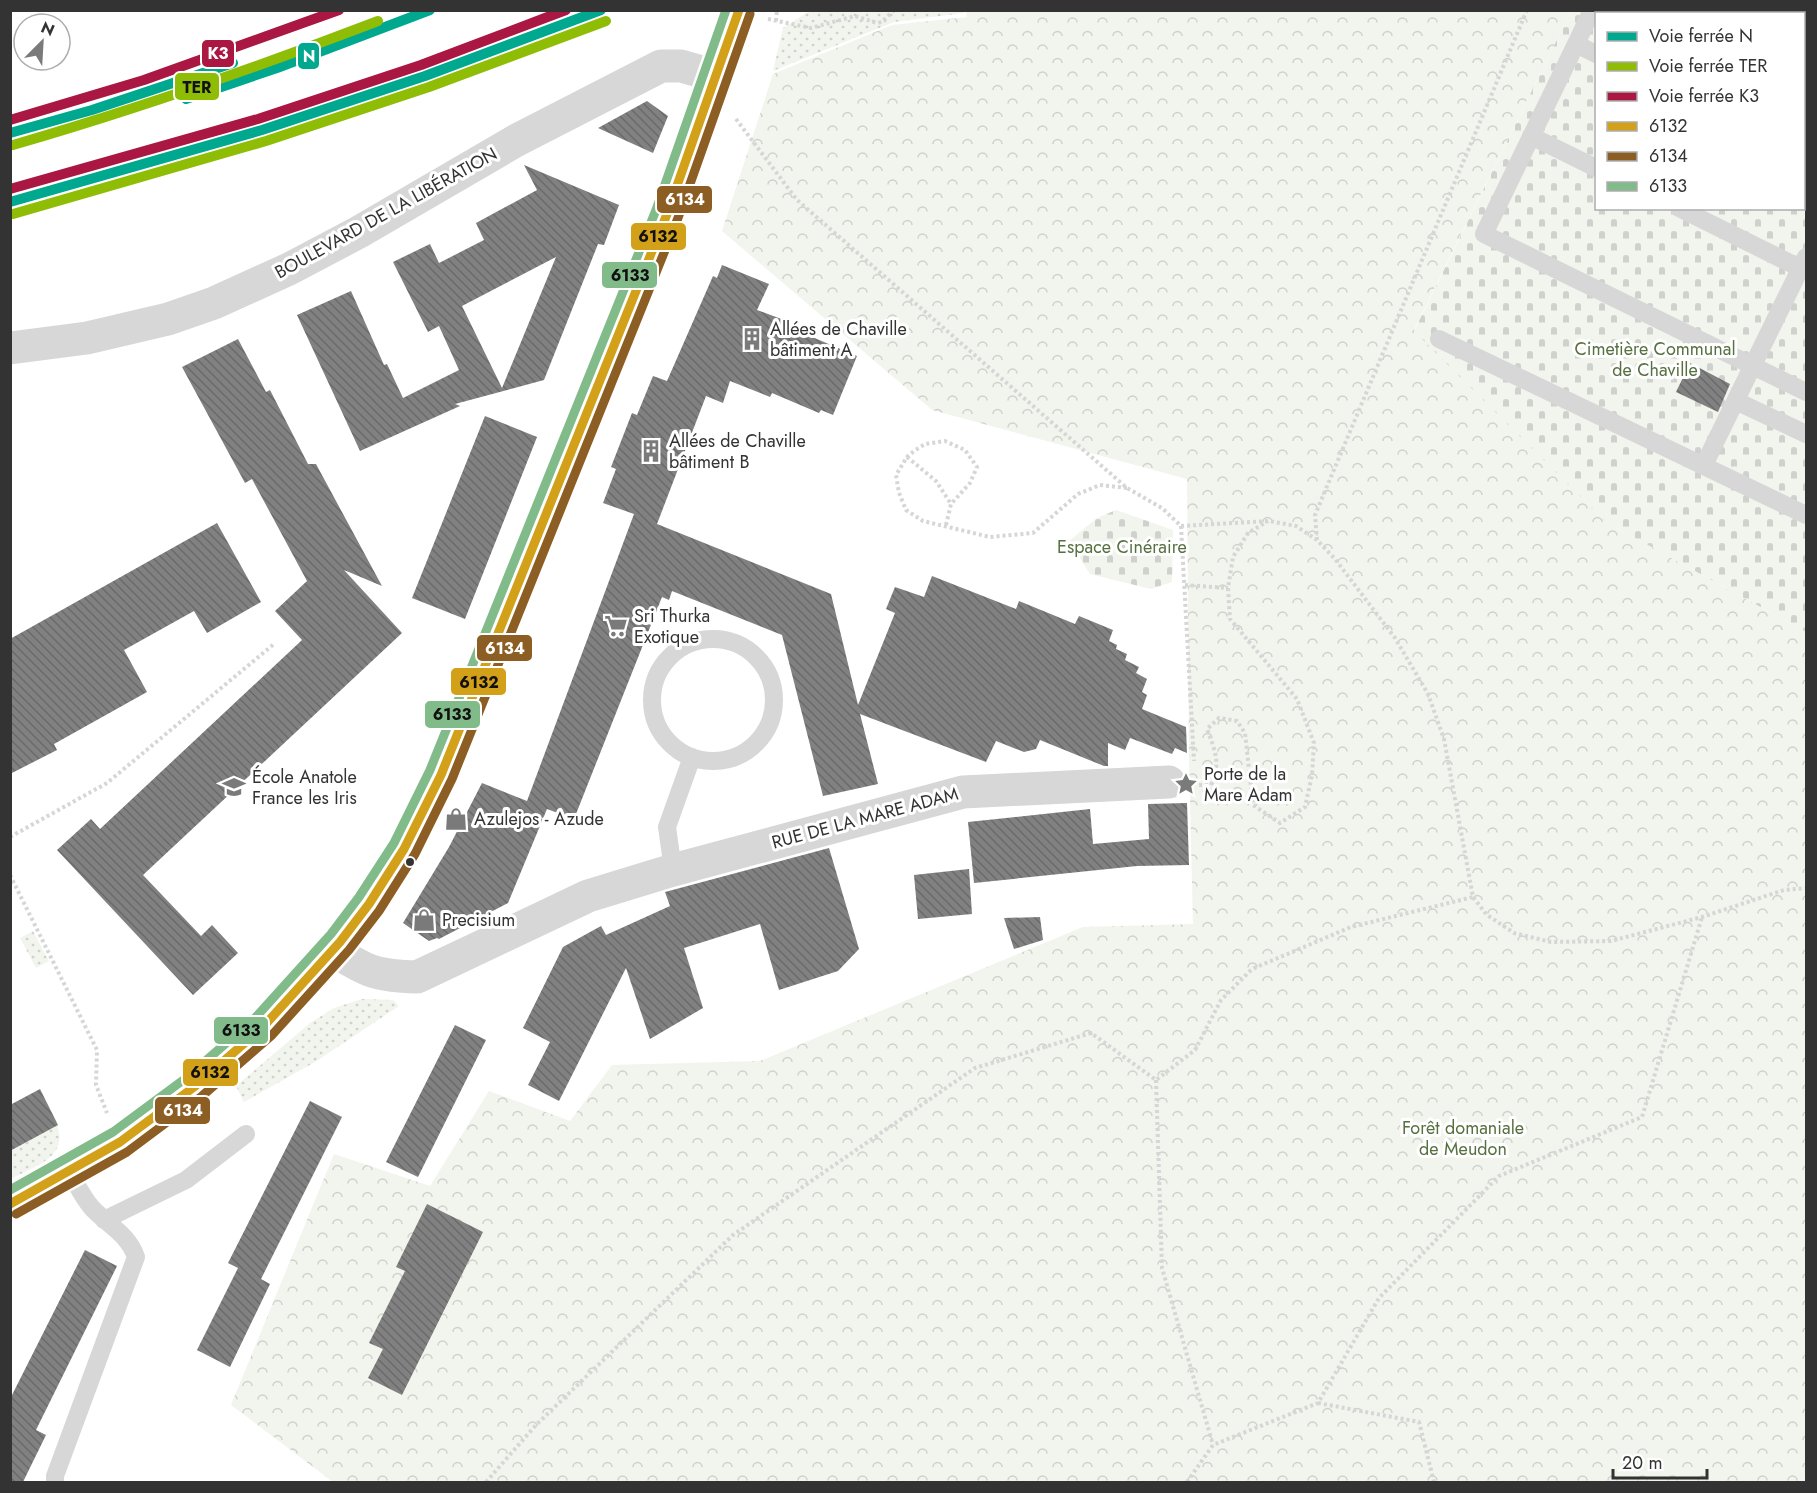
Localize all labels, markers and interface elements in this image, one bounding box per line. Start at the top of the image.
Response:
north arrow [12,12,72,72]
legend [1595,12,1805,210]
text: N [37,16,58,42]
text: Voie ferrée N [1649,23,1753,49]
line badge: K3 [201,39,235,68]
text: K3 [207,42,229,65]
line badge: N [297,42,320,70]
text: N [303,45,315,68]
text: Voie ferrée TER [1649,53,1767,79]
line badge: TER [174,72,220,101]
text: TER [183,76,212,99]
text: Voie ferrée K3 [1649,83,1759,109]
text: 6132 [1649,113,1688,139]
street label: BOULEVARD DE LA LIBÉRATION [270,141,502,285]
text: 6134 [1649,143,1688,169]
text: 6133 [1649,173,1687,199]
line badge: 6134 [656,185,713,214]
text: 6134 [665,188,705,211]
line badge: 6132 [630,222,687,251]
text: 6132 [638,225,678,248]
line badge: 6133 [601,261,658,289]
text: 6133 [611,264,649,287]
place label: Allées de Chaville bâtiment A [770,316,907,363]
building icon: Allées de Chaville bâtiment A [739,326,765,352]
park label: Cimetière Communal de Chaville [1574,336,1736,383]
place label: Allées de Chaville bâtiment B [669,428,806,475]
building icon: Allées de Chaville bâtiment B [638,438,664,464]
park label: Espace Cinéraire [1057,534,1187,560]
place label: Sri Thurka Exotique [634,603,710,650]
supermarket icon: Sri Thurka Exotique [603,613,629,639]
line badge: 6134 [476,634,533,662]
text: 6134 [485,637,525,660]
line badge: 6132 [450,667,507,696]
text: 6132 [459,671,499,694]
line badge: 6133 [424,700,481,729]
text: 6133 [433,703,471,726]
place label: Porte de la Mare Adam [1204,761,1293,808]
place label: École Anatole France les Iris [252,764,357,811]
place icon: Porte de la Mare Adam [1173,771,1199,797]
school or university icon: École Anatole France les Iris [221,774,247,800]
street label: RUE DE LA MARE ADAM [769,781,961,855]
shop icon: Azulejos - Azude [443,806,469,832]
place label: Azulejos - Azude [474,806,604,832]
unlabelled marker [404,856,416,868]
shop icon: Precisium [411,907,437,933]
place label: Precisium [442,907,515,933]
line badge: 6133 [213,1016,269,1045]
text: 6133 [222,1019,260,1042]
line badge: 6132 [182,1058,239,1087]
text: 6132 [190,1061,230,1084]
line badge: 6134 [154,1096,211,1125]
text: 6134 [163,1099,203,1122]
park label: Forêt domaniale de Meudon [1402,1115,1524,1162]
scale bar [1613,1442,1708,1480]
text: 20 m [1622,1450,1662,1476]

